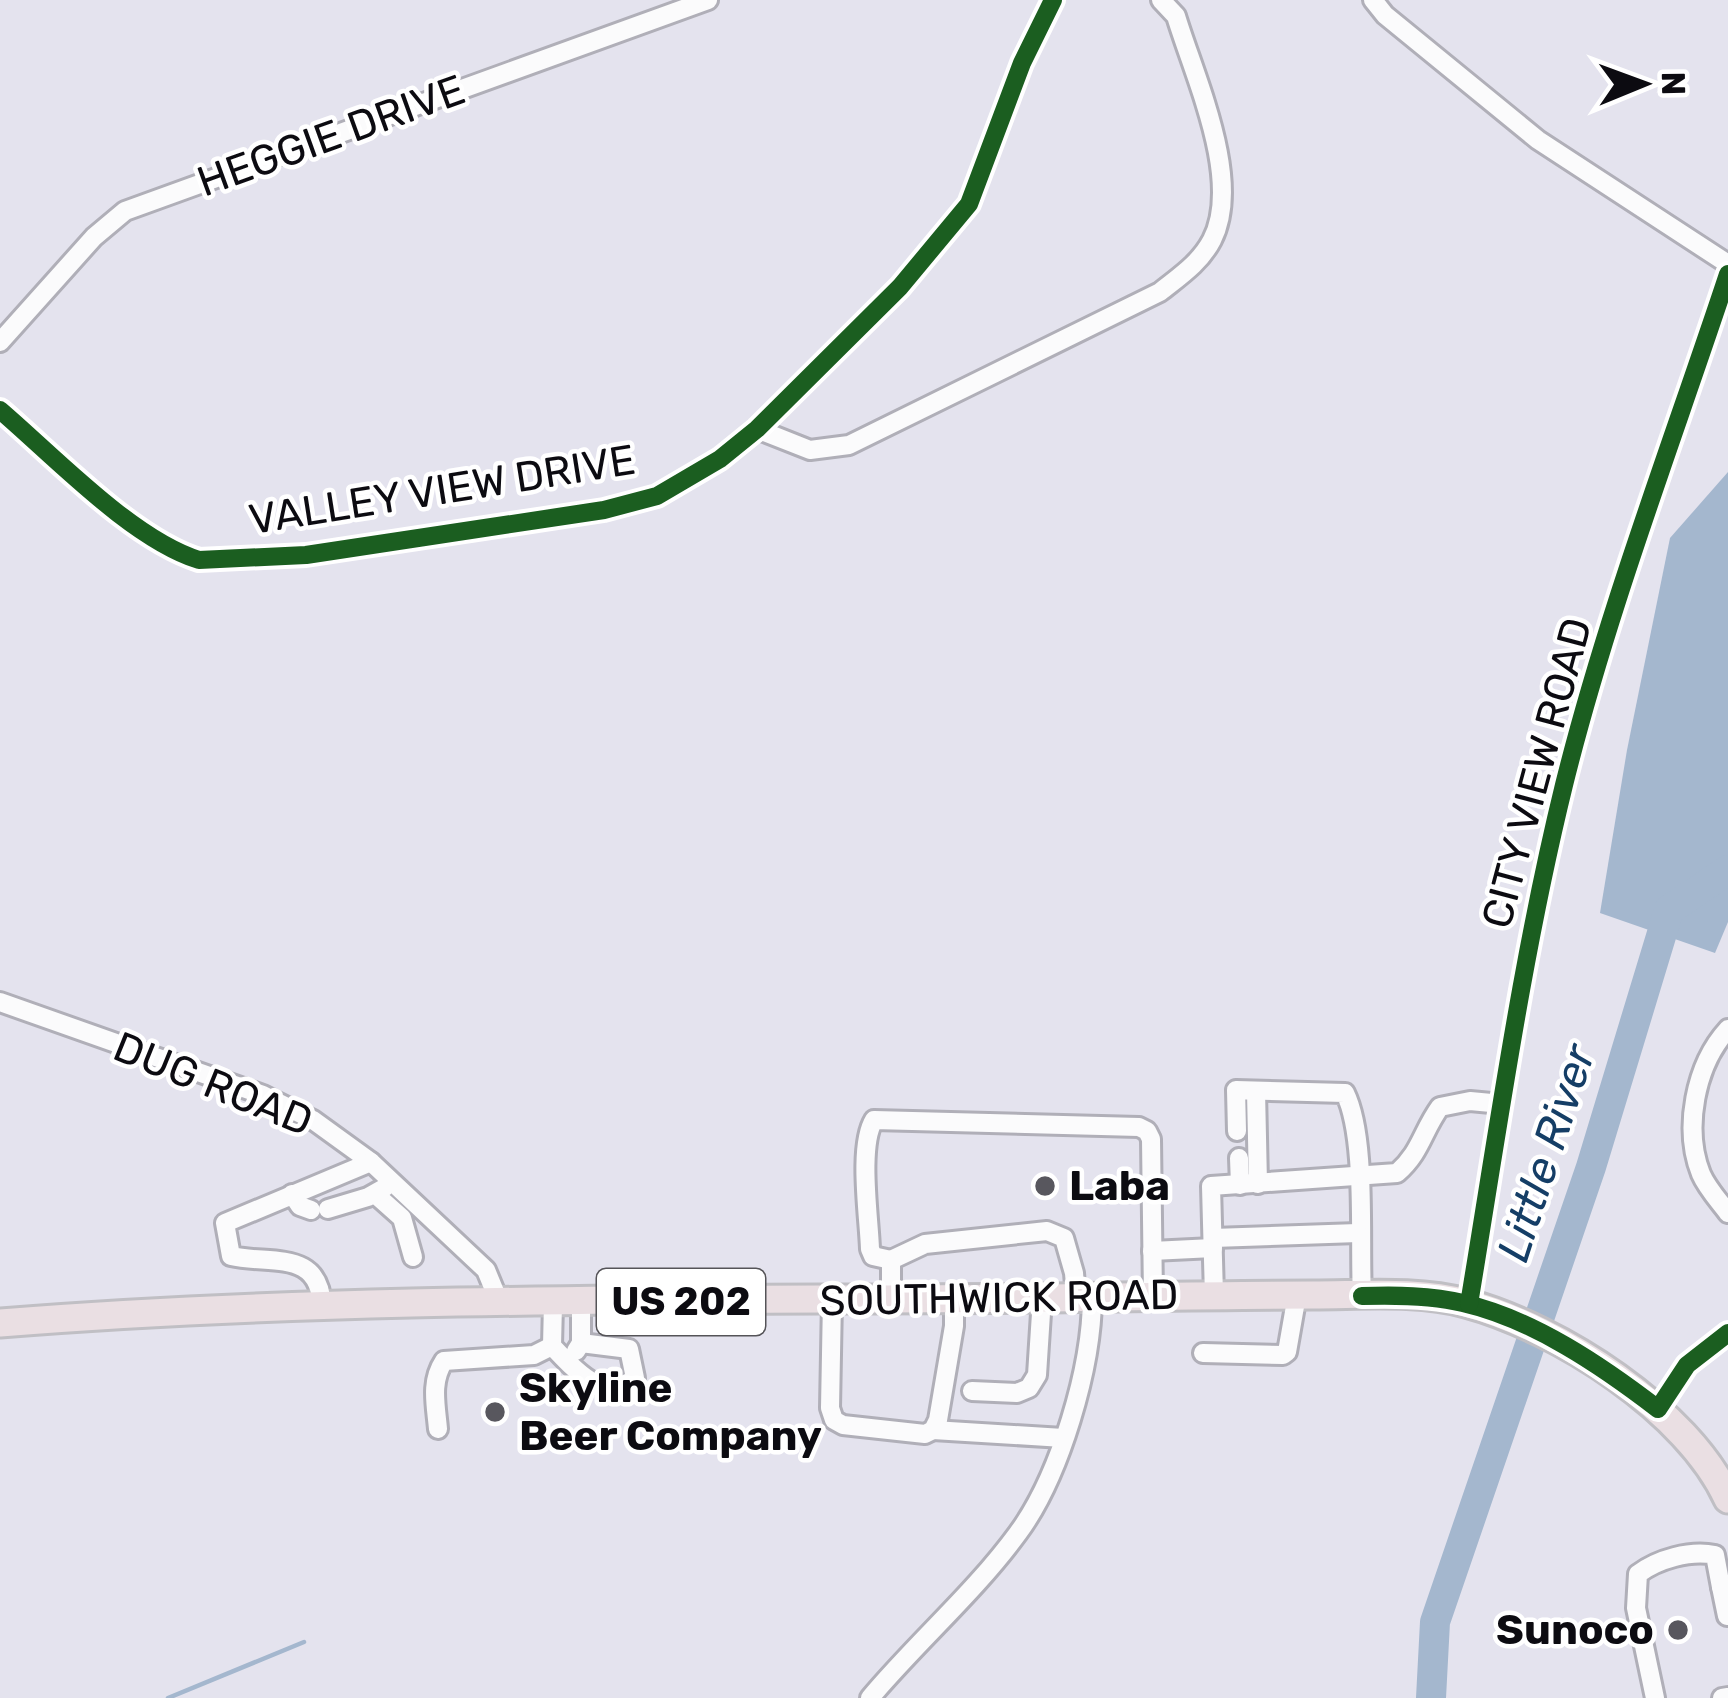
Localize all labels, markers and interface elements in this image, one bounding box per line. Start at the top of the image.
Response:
north arrow [1584,24,1704,144]
street label: HEGGIE DRIVE [191,65,471,207]
text: N [1654,71,1693,96]
street label: VALLEY VIEW DRIVE [245,435,639,545]
street label: CITY VIEW ROAD [1472,612,1602,934]
street label: DUG ROAD [106,1022,320,1146]
water label: Little River [1486,1036,1606,1268]
place label: Laba [1069,1161,1170,1211]
marker: Laba [1032,1173,1058,1199]
road number: US 202 [597,1269,765,1335]
street label: SOUTHWICK ROAD [819,1270,1179,1326]
place label: Skyline Beer Company [519,1363,822,1461]
marker: Skyline Beer Company [482,1399,508,1425]
place label: Sunoco [1496,1605,1654,1655]
marker: Sunoco [1665,1617,1691,1643]

